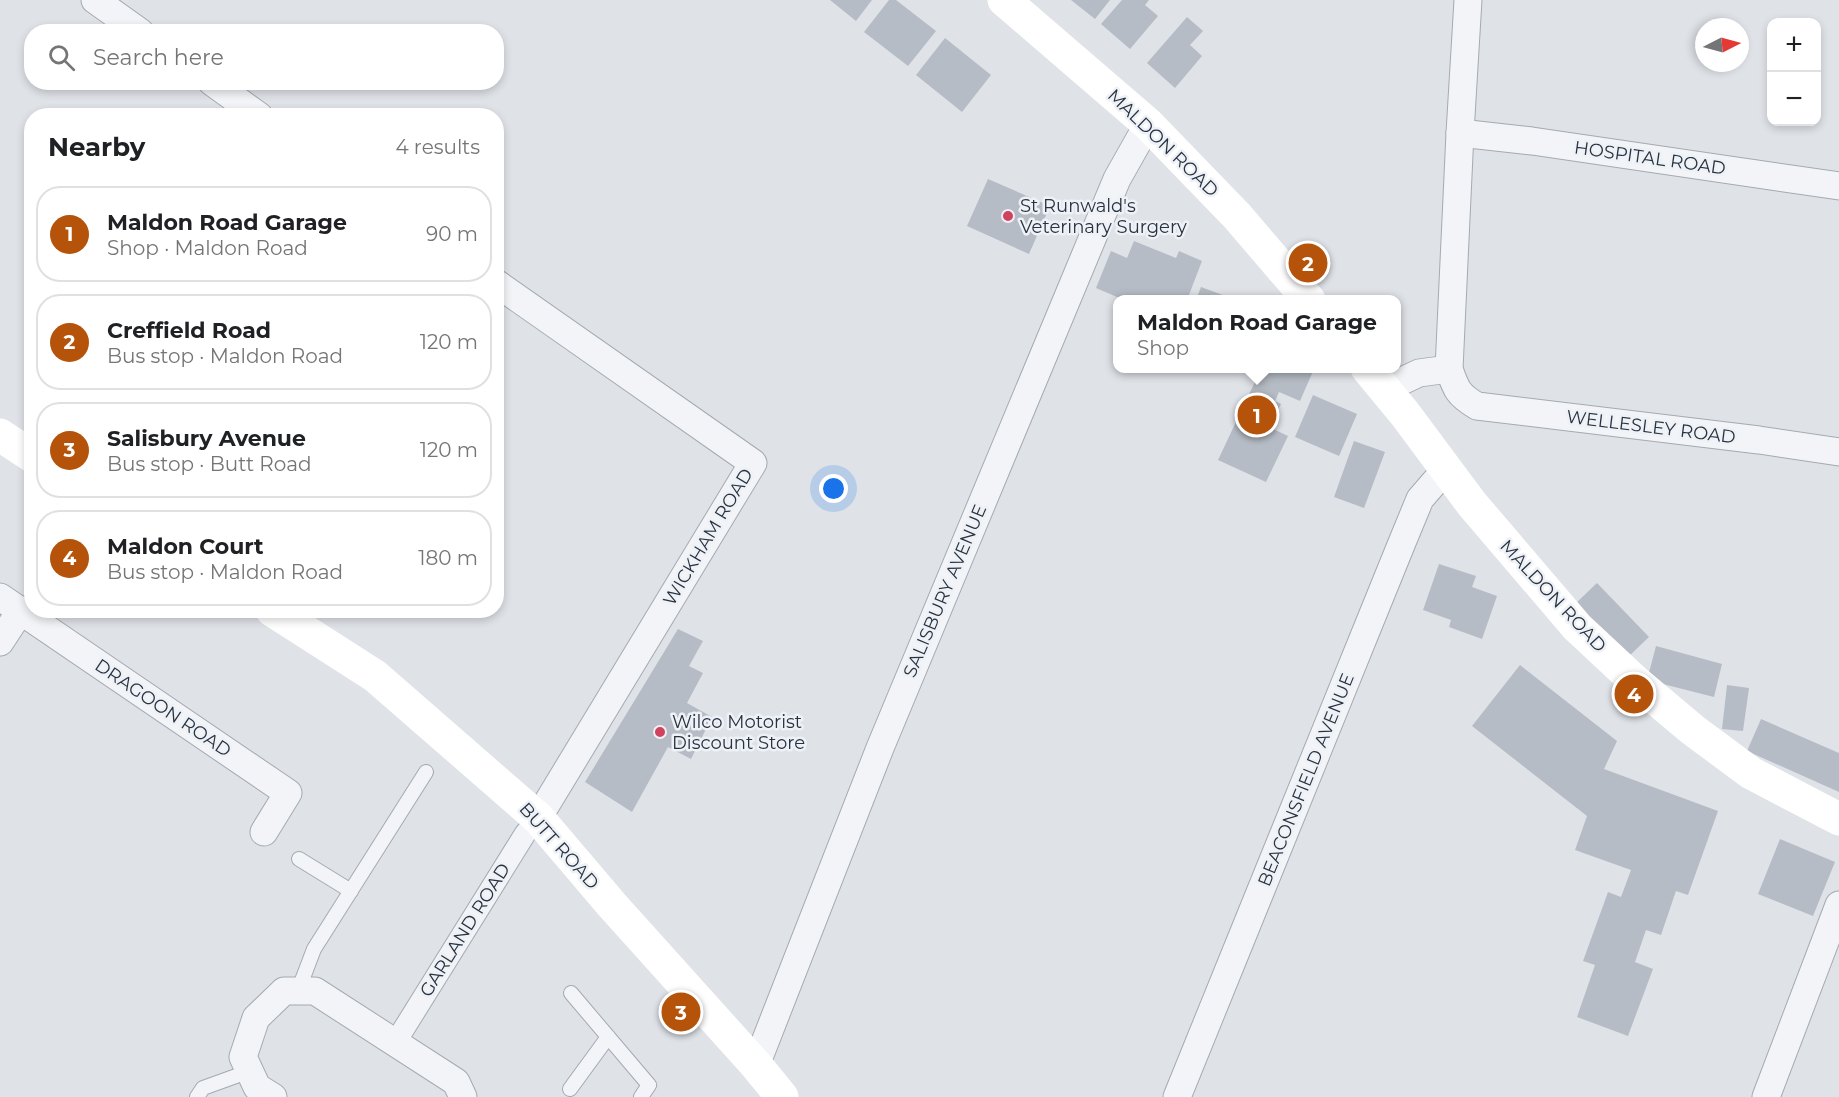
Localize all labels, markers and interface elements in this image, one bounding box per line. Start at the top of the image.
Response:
north arrow [1695,18,1749,72]
map controls [1767,18,1821,126]
button: + [1767,18,1821,72]
search box [24,24,504,90]
icon: search [45,41,78,74]
text: Search here [93,44,224,71]
button: − [1767,72,1821,126]
street label: MALDON ROAD [1103,84,1223,202]
text: Nearby [48,131,145,163]
text: 4 results [395,135,480,159]
street label: HOSPITAL ROAD [1573,136,1727,180]
place label: St Runwald's Veterinary Surgery [1020,195,1187,238]
text: Maldon Road Garage [107,209,347,236]
marker: St Runwald's Veterinary Surgery [1001,209,1015,223]
text: 1 [66,222,73,246]
text: 90 m [426,222,478,246]
text: Shop · Maldon Road [107,236,308,260]
pin: 2 [1288,240,1328,286]
popup [1113,295,1401,373]
text: Maldon Road Garage [1137,309,1377,336]
text: Creffield Road [107,317,271,344]
text: 2 [64,330,75,354]
text: 120 m [420,330,478,354]
text: Shop [1137,336,1189,360]
text: Bus stop · Maldon Road [107,344,343,368]
pin: 1 [1238,392,1276,438]
street label: WELLESLEY ROAD [1565,406,1737,448]
text: Salisbury Avenue [107,425,306,452]
text: 3 [64,438,75,462]
text: 120 m [420,438,478,462]
text: Bus stop · Butt Road [107,452,312,476]
street label: WICKHAM ROAD [658,465,758,609]
your location [819,474,848,503]
street label: SALISBURY AVENUE [899,501,991,681]
text: Maldon Court [107,533,264,560]
street label: MALDON ROAD [1495,535,1611,657]
text: 4 [63,546,76,570]
text: 180 m [418,546,478,570]
text: Bus stop · Maldon Road [107,560,343,584]
street label: DRAGOON ROAD [91,654,235,762]
street label: BEACONSFIELD AVENUE [1253,670,1359,890]
pin: 4 [1614,672,1654,716]
place label: Wilco Motorist Discount Store [672,711,805,754]
marker: Wilco Motorist Discount Store [653,725,667,739]
street label: BUTT ROAD [514,798,604,894]
street label: GARLAND ROAD [415,859,515,1001]
pin: 3 [662,990,700,1034]

